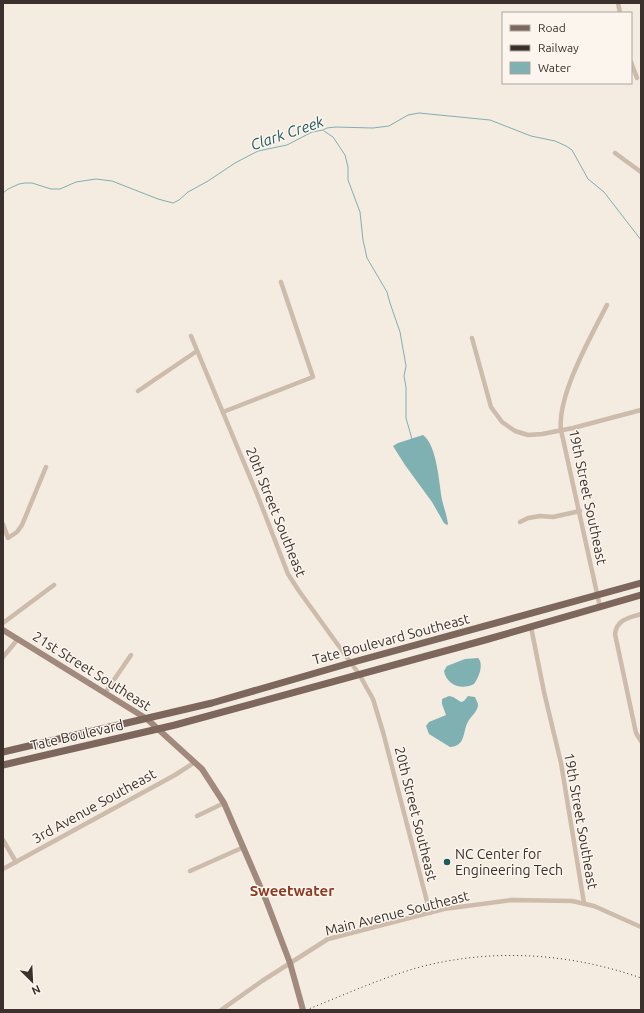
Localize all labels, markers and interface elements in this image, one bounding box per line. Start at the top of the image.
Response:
legend [502,12,632,84]
text: Road [538,21,566,34]
text: Railway [538,41,579,54]
text: Water [538,61,571,74]
water label: Clark Creek [248,112,326,153]
street label: 19th Street Southeast [566,428,610,567]
street label: 20th Street Southeast [243,445,310,580]
street label: Tate Boulevard Southeast [311,610,472,668]
street label: 21st Street Southeast [30,628,154,714]
street label: Tate Boulevard [29,717,125,753]
street label: 20th Street Southeast [392,745,441,884]
street label: 19th Street Southeast [561,752,601,891]
street label: 3rd Avenue Southeast [30,765,159,847]
place label: NC Center for Engineering Tech [455,846,563,878]
marker: NC Center for Engineering Tech [442,857,452,867]
district label: Sweetwater [250,882,335,899]
street label: Main Avenue Southeast [323,887,471,939]
north arrow [12,961,52,1001]
text: N [30,983,42,997]

